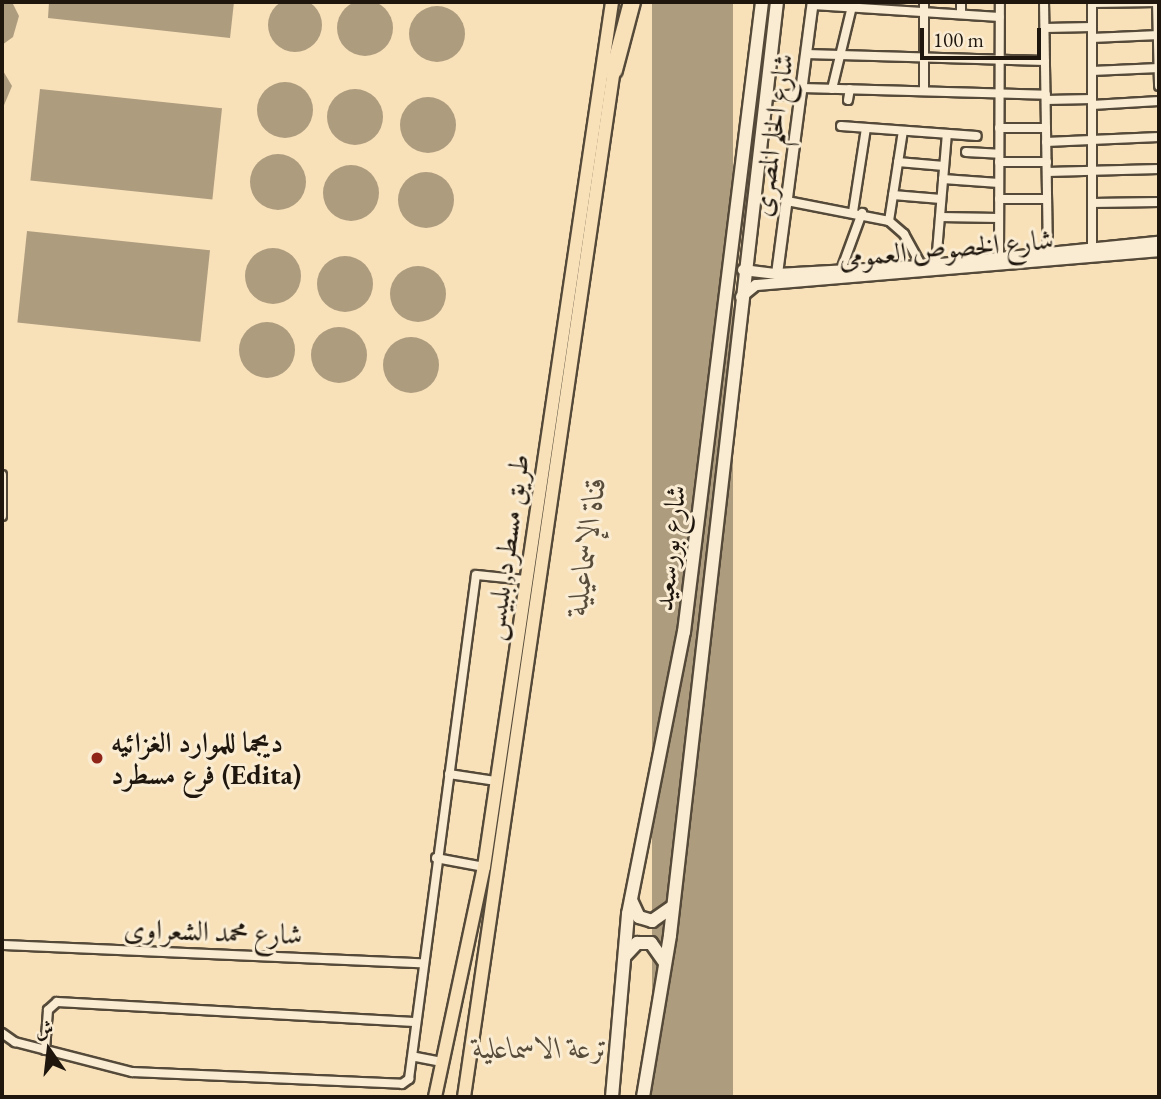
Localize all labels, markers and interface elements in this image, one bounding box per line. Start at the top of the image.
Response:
scale bar [923,14,1044,58]
text: 100 m [933,26,984,53]
street label: شارع الحلم المصرى [744,51,800,219]
street label: شارع الخصوص العمومى [837,222,1055,274]
street label: طريق مسطرد, بلبيس [476,452,536,642]
water label: قناة الإسماعيلية [558,474,614,618]
street label: شارع بورسعيد [646,483,692,613]
place label: ديجما للموارد الغزائيه فرع مسطرد (Edita) [111,725,301,791]
marker: ديجما للموارد الغزائيه فرع مسطرد (Edita) [89,750,105,766]
street label: شارع محمد الشعراوى [123,911,303,951]
north arrow [14,1015,84,1085]
text: ش [32,1015,56,1044]
water label: ترعة الاسماعلية [472,1030,610,1066]

